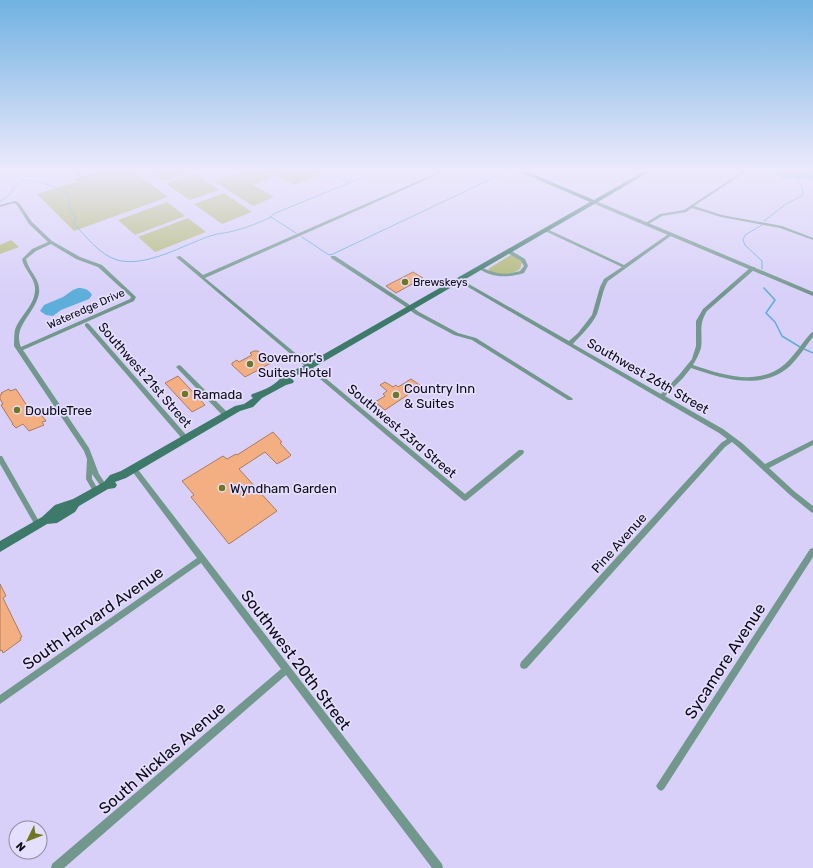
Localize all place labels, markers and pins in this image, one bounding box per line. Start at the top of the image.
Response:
place label: Brewskeys [413,276,468,289]
marker: Brewskeys [400,277,410,287]
place label: Governor's Suites Hotel [258,350,331,380]
marker: Governor's Suites Hotel [245,359,255,369]
place label: Country Inn & Suites [404,381,475,411]
place label: Ramada [193,387,242,402]
marker: Ramada [180,389,190,399]
marker: Country Inn & Suites [391,390,401,400]
place label: DoubleTree [25,403,92,418]
marker: DoubleTree [12,405,22,415]
place label: Wyndham Garden [230,481,337,496]
marker: Wyndham Garden [217,483,227,493]

